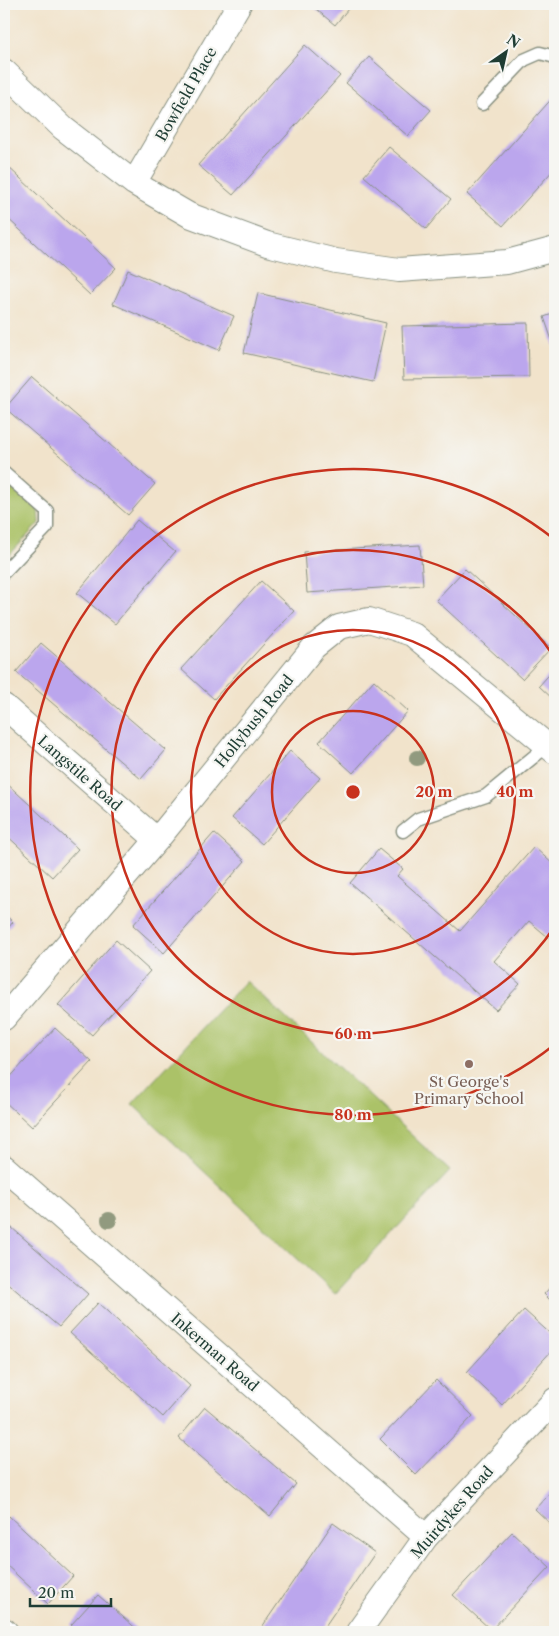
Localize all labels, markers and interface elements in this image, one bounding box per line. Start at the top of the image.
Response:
north arrow [482,28,532,78]
text: N [503,30,523,52]
street label: Bowfield Place [151,43,221,145]
street label: Hollybush Road [211,671,297,771]
street label: Langstile Road [34,731,126,815]
text: 20 m [415,782,453,801]
text: 40 m [496,782,534,801]
centre of rings [344,783,362,801]
text: 60 m [334,1024,372,1043]
marker: St George's Primary School [463,1058,475,1070]
place label: St George's Primary School [414,1072,525,1108]
text: 80 m [334,1105,372,1124]
street label: Inkerman Road [167,1309,263,1395]
street label: Muirdykes Road [407,1462,497,1562]
scale bar [30,1576,111,1608]
text: 20 m [38,1583,74,1602]

